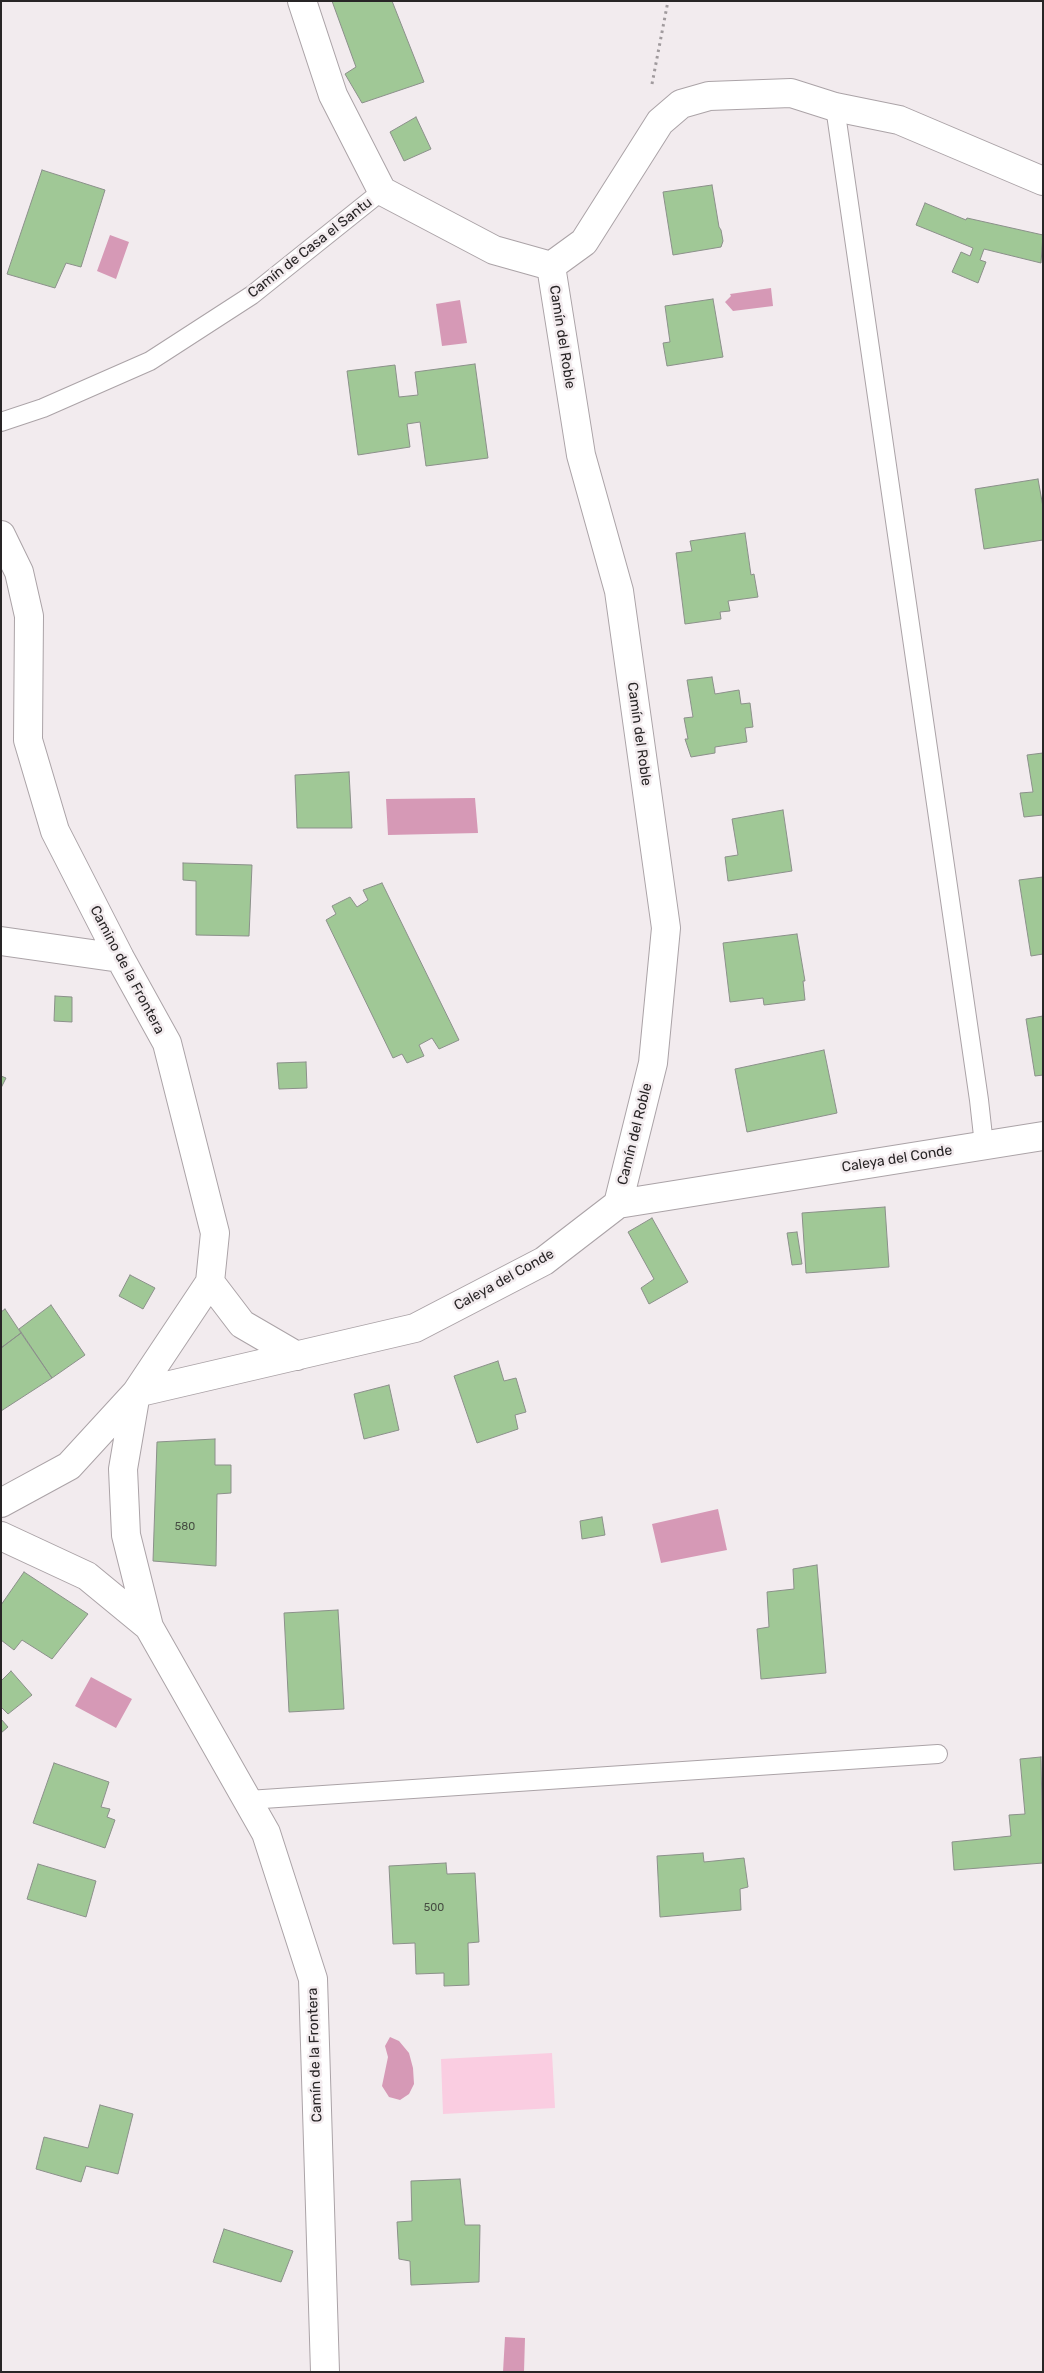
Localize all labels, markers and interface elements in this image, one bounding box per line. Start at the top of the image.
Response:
street label: Camín de Casa el Santu [244,194,376,302]
street label: Camín del Roble [546,284,578,390]
street label: Camín del Roble [623,681,655,787]
street label: Camino de la Frontera [86,903,168,1037]
street label: Camín del Roble [614,1081,656,1187]
street label: Caleya del Conde [841,1142,953,1176]
street label: Caleya del Conde [451,1246,557,1314]
house number: 580 [175,1520,195,1534]
house number: 500 [424,1901,444,1915]
street label: Camín de la Frontera [304,1987,326,2123]

